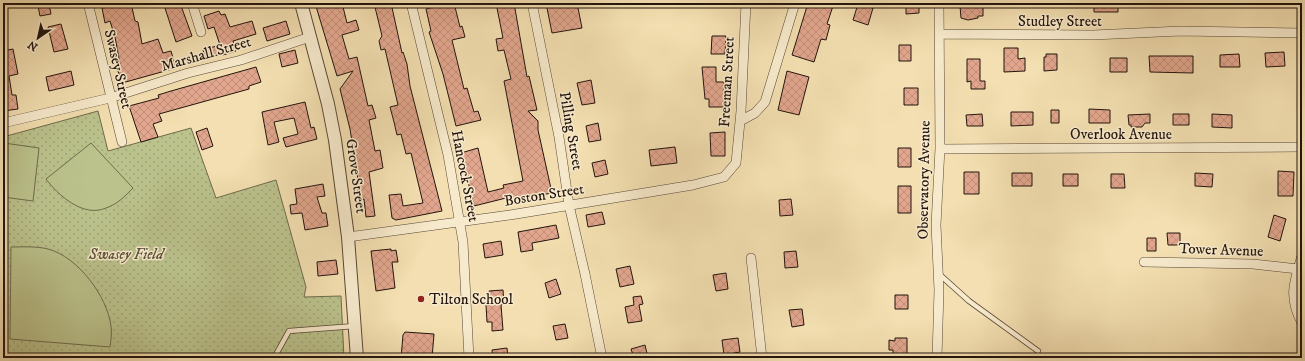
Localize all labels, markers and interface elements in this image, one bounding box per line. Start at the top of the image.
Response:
street label: Studley Street [1018,12,1102,31]
north arrow [18,18,58,58]
street label: Swasey Street [100,28,136,111]
street label: Marshall Street [159,32,253,76]
street label: Freeman Street [715,36,739,128]
text: N [25,37,41,54]
street label: Pilling Street [555,90,587,172]
street label: Observatory Avenue [913,120,935,240]
street label: Overlook Avenue [1070,125,1172,144]
street label: Hancock Street [447,128,483,224]
street label: Grove Street [341,138,371,215]
street label: Boston Street [503,179,585,211]
street label: Tower Avenue [1178,239,1264,261]
park label: Swasey Field [88,245,166,264]
place label: Tilton School [429,290,513,309]
marker: Tilton School [416,294,426,304]

